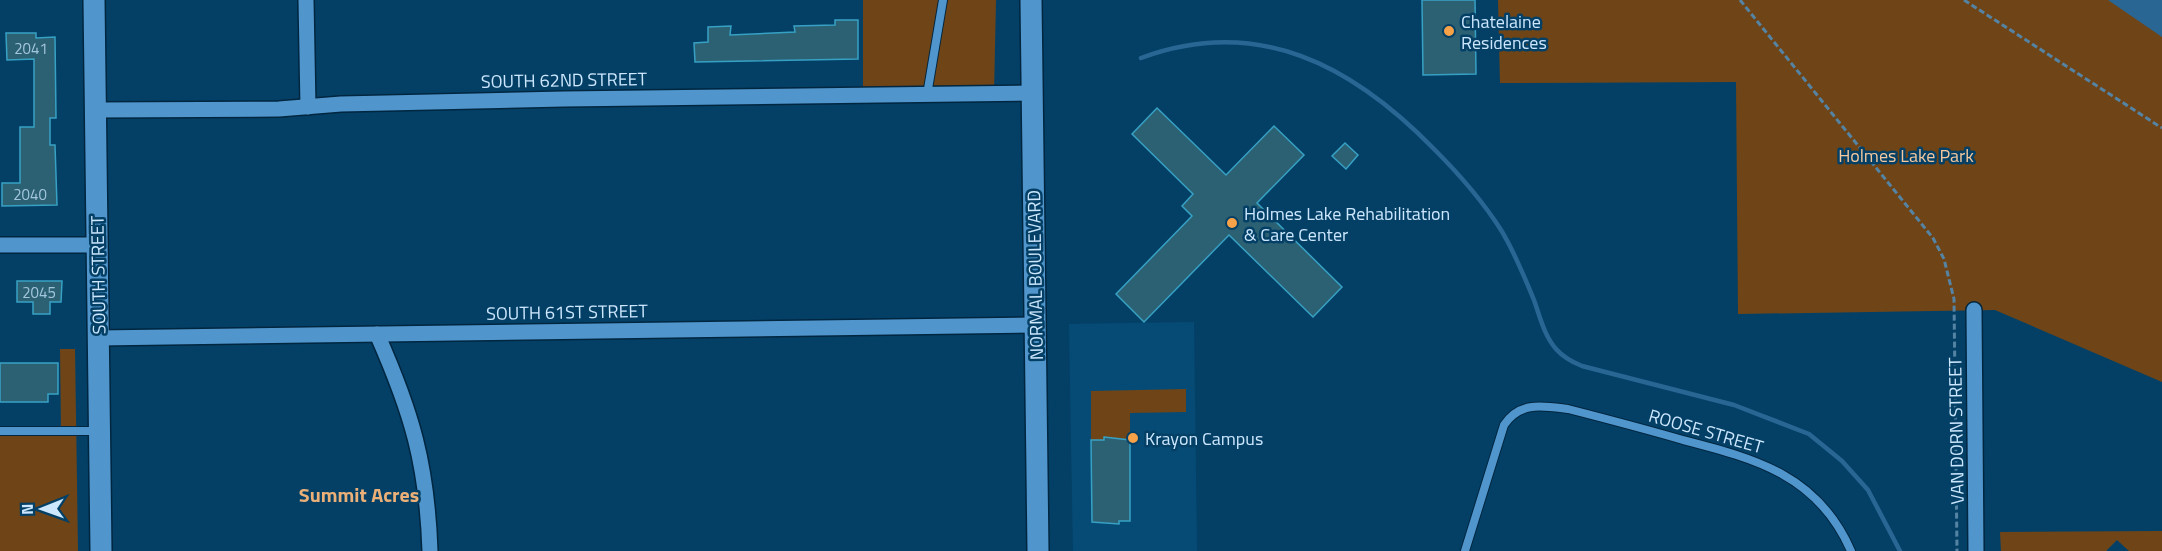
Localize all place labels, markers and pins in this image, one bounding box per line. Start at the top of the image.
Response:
place label: Chatelaine Residences [1461,8,1547,56]
marker: Chatelaine Residences [1442,24,1456,38]
place label: Holmes Lake Rehabilitation & Care Center [1244,200,1450,248]
marker: Holmes Lake Rehabilitation & Care Center [1225,216,1239,230]
place label: Krayon Campus [1145,425,1263,452]
marker: Krayon Campus [1126,431,1140,445]

